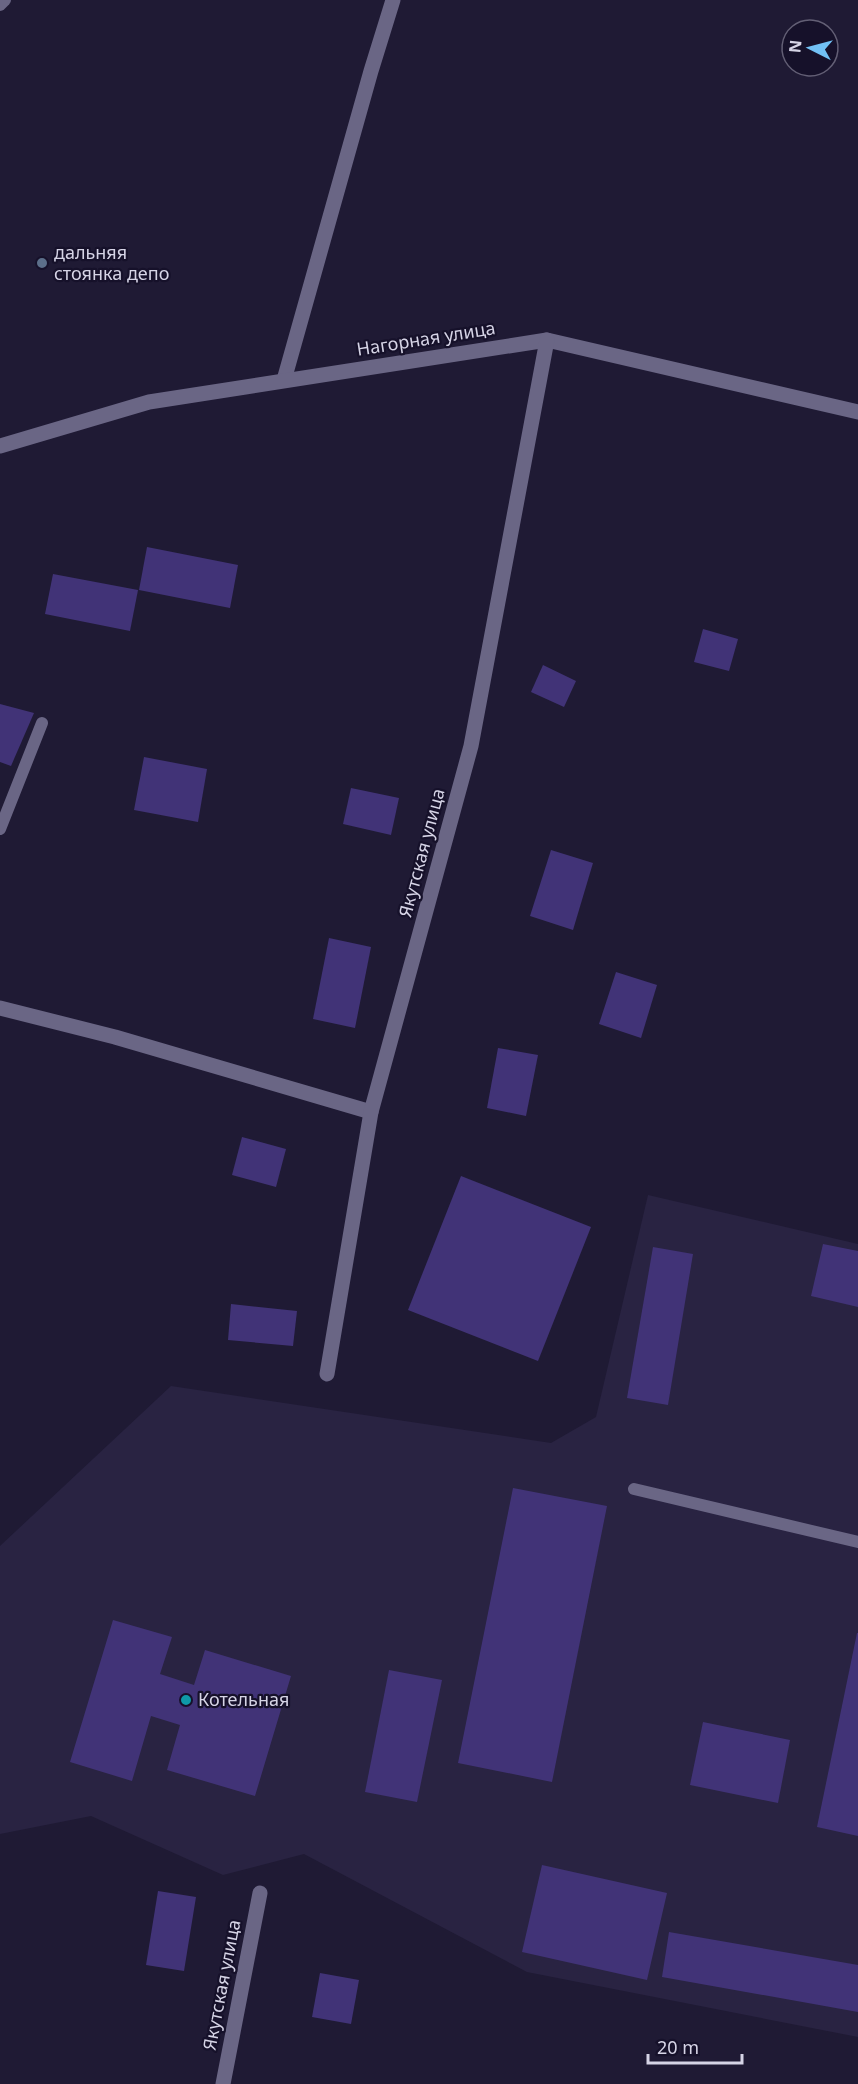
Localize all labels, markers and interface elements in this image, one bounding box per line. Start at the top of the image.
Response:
north arrow [780,18,840,78]
text: N [783,39,807,54]
place label: дальняя стоянка депо [54,240,169,285]
marker: дальняя стоянка депо [35,256,49,270]
street label: Нагорная улица [355,315,497,361]
street label: Якутская улица [392,786,450,920]
place label: Котельная [198,1687,289,1711]
marker: Котельная [179,1693,193,1707]
street label: Якутская улица [197,1917,245,2052]
scale bar [648,2027,742,2065]
text: 20 m [657,2035,699,2059]

